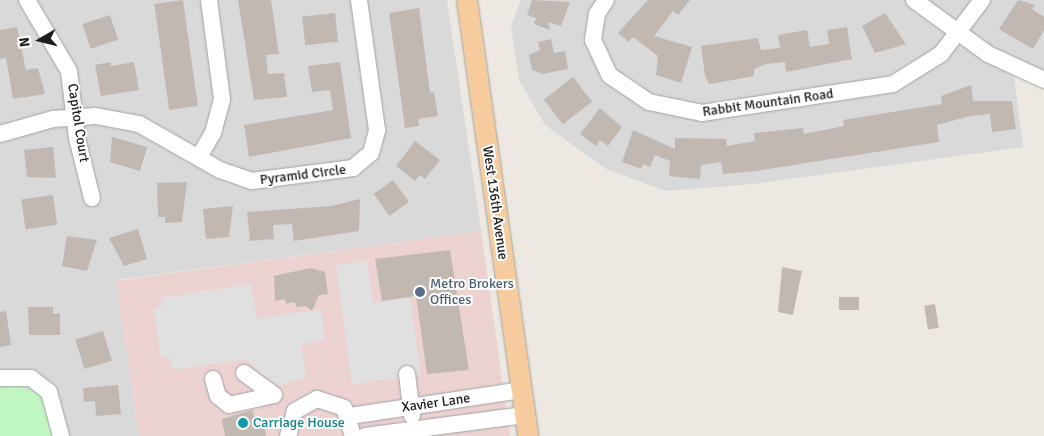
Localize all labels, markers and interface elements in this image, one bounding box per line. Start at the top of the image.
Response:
north arrow [15,15,65,65]
text: N [16,36,34,48]
street label: Capitol Court [63,82,93,164]
street label: Rabbit Mountain Road [701,85,835,121]
street label: West 136th Avenue [479,145,511,261]
street label: Pyramid Circle [259,161,347,189]
place label: Metro Brokers Offices [430,276,514,308]
marker: Metro Brokers Offices [414,286,426,298]
street label: Xavier Lane [401,390,471,416]
place label: Carriage House [253,415,345,431]
marker: Carriage House [237,417,249,429]

